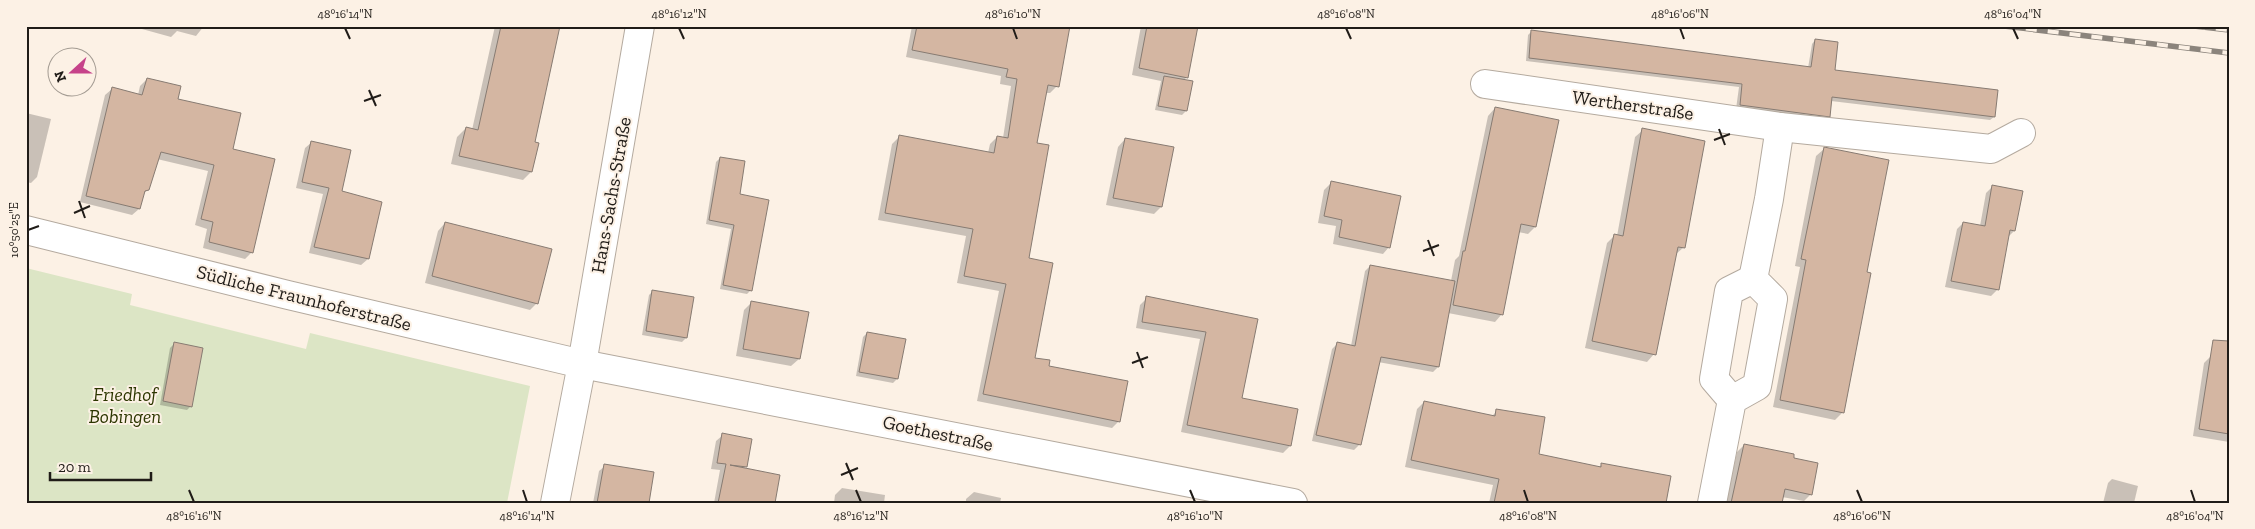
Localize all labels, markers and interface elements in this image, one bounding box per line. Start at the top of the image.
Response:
text: 48°16'14"N [317,7,373,21]
text: 48°16'12"N [651,7,707,21]
text: 48°16'10"N [985,7,1041,21]
text: 48°16'08"N [1317,7,1375,21]
text: 48°16'06"N [1651,7,1709,21]
text: 48°16'04"N [1984,7,2042,21]
north arrow [48,48,98,98]
text: N [50,68,70,84]
street label: Wertherstraße [1571,85,1695,125]
street label: Hans-Sachs-Straße [586,115,636,275]
text: 10°50'25"E [7,202,21,258]
street label: Südliche Fraunhoferstraße [194,260,414,336]
park label: Friedhof Bobingen [89,383,161,428]
street label: Goethestraße [881,410,995,456]
scale bar [50,449,151,481]
text: 20 m [58,458,91,476]
text: 48°16'16"N [166,509,222,523]
text: 48°16'14"N [499,509,555,523]
text: 48°16'12"N [833,509,889,523]
text: 48°16'10"N [1167,509,1223,523]
text: 48°16'08"N [1499,509,1557,523]
text: 48°16'06"N [1833,509,1891,523]
text: 48°16'04"N [2166,509,2224,523]

